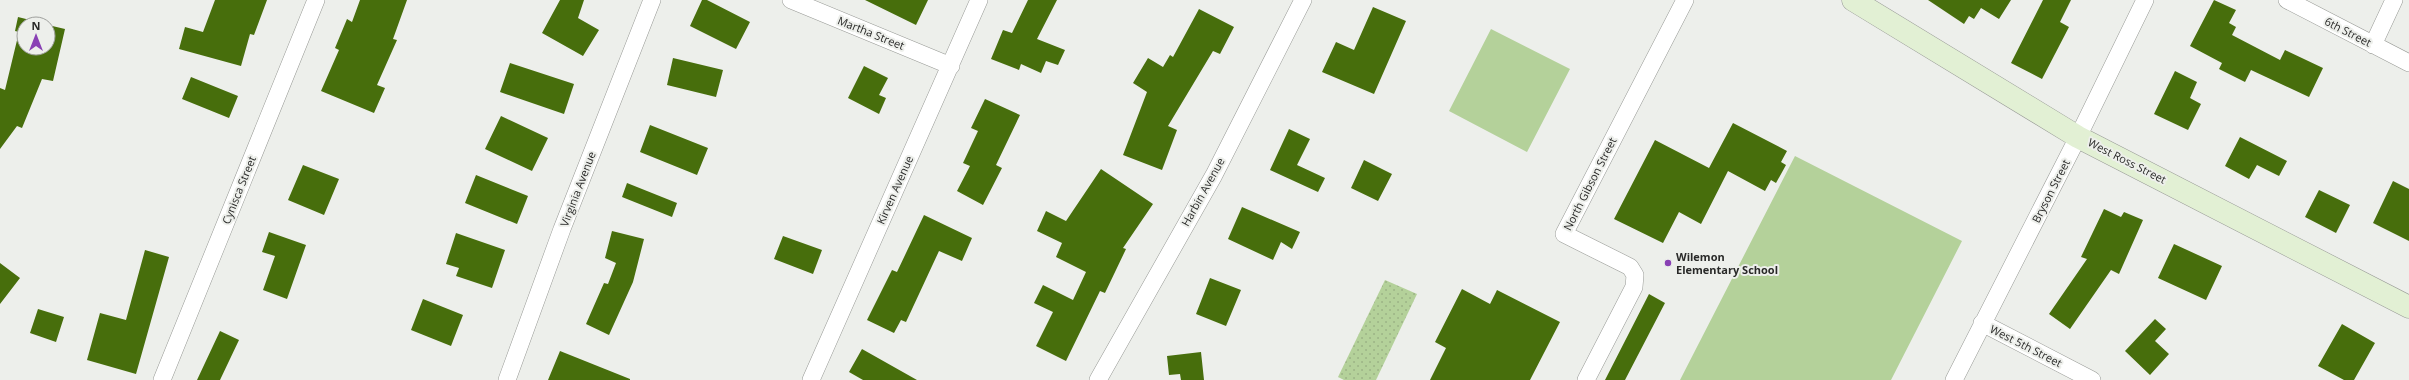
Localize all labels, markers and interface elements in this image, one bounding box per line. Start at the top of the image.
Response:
street label: Martha Street [836,12,907,53]
street label: 6th Street [2322,13,2374,50]
north arrow [16,16,56,56]
text: N [32,18,40,33]
street label: West Ross Street [2086,134,2169,187]
street label: North Gibson Street [1560,135,1620,233]
street label: Virginia Avenue [556,149,599,229]
street label: Cynisca Street [218,153,259,226]
street label: Kirven Avenue [873,153,916,226]
street label: Harbin Avenue [1178,155,1228,229]
street label: Bryson Street [2028,156,2073,225]
place label: Wilemon Elementary School [1676,249,1778,277]
marker: Wilemon Elementary School [1663,258,1673,268]
street label: West 5th Street [1988,321,2065,370]

